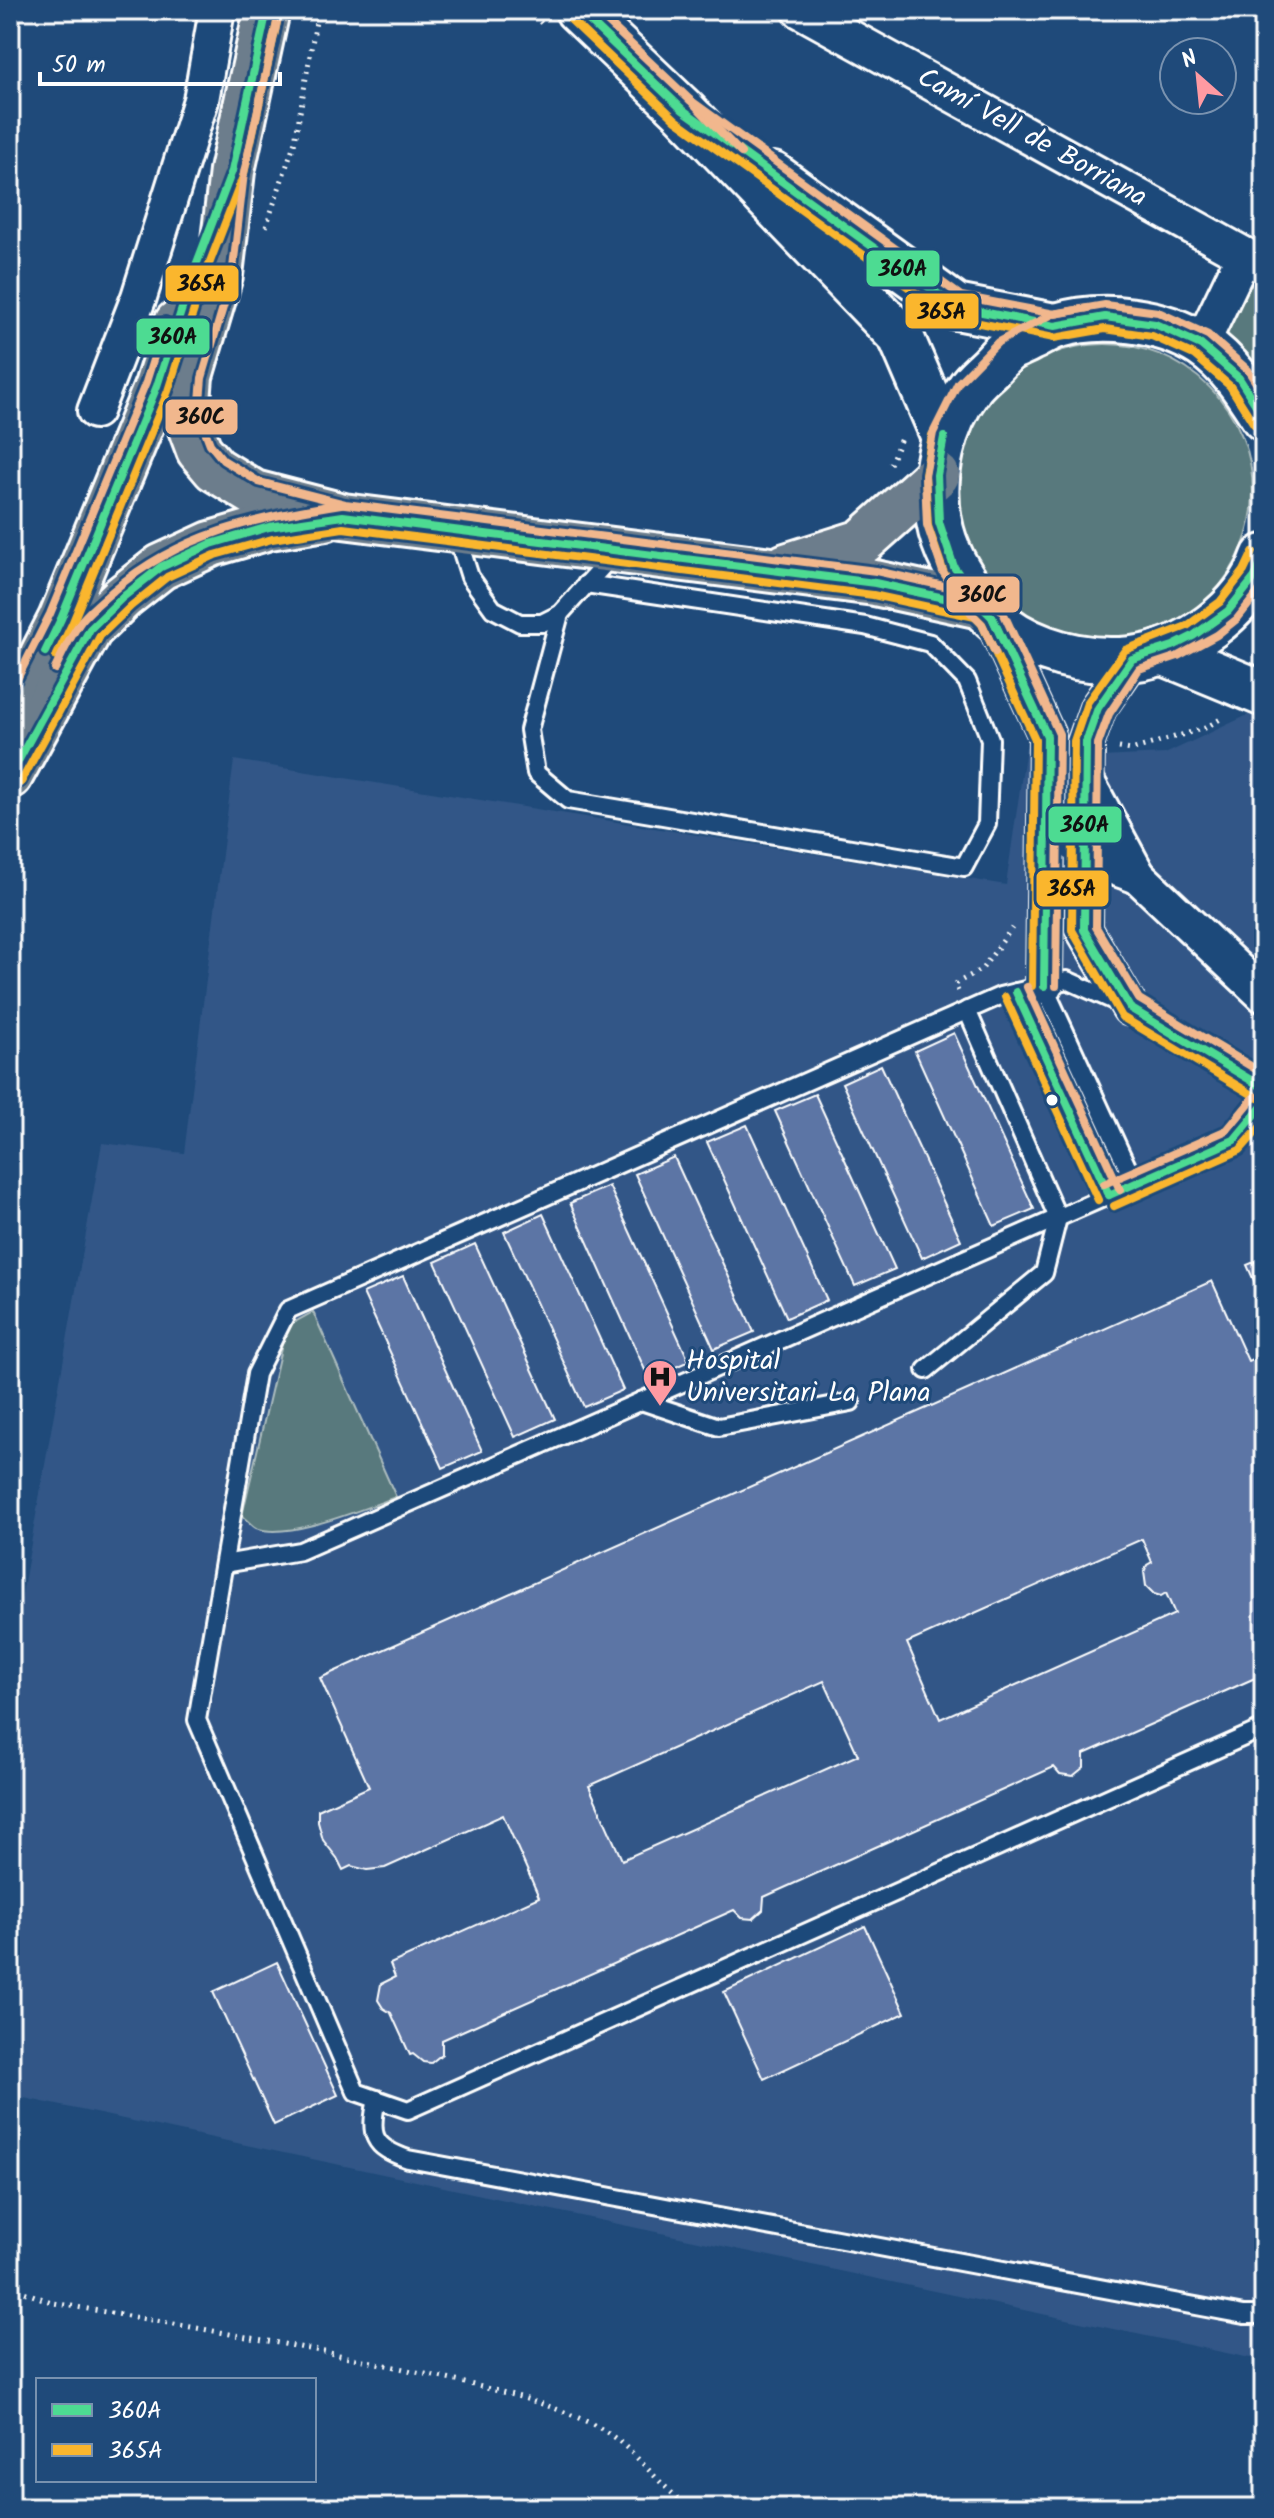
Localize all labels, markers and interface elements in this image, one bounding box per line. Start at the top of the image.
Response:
scale bar [40,36,280,86]
north arrow [1158,36,1238,116]
text: N [1176,42,1204,79]
text: 50 m [52,46,106,85]
street label: Camí Vell de Borriana [909,56,1155,220]
line badge: 360A [865,249,941,288]
text: 360A [877,253,928,288]
line badge: 365A [164,264,240,303]
text: 365A [177,268,226,303]
line badge: 365A [904,292,980,330]
text: 365A [917,296,966,331]
line badge: 360A [135,317,211,356]
text: 360A [147,321,198,356]
line badge: 360C [164,398,239,436]
text: 360C [176,401,225,436]
line badge: 360C [945,575,1021,614]
text: 360C [958,579,1007,614]
line badge: 360A [1047,805,1123,844]
text: 360A [1059,809,1110,844]
line badge: 365A [1035,869,1110,908]
text: 365A [1047,873,1096,908]
unlabelled marker [1044,1092,1060,1108]
place label: Hospital Universitari La Plana [686,1339,931,1416]
hospital icon: Hospital Universitari La Plana [641,1358,679,1408]
legend [36,2378,316,2482]
text: 360A [108,2392,162,2431]
text: 365A [108,2432,163,2471]

